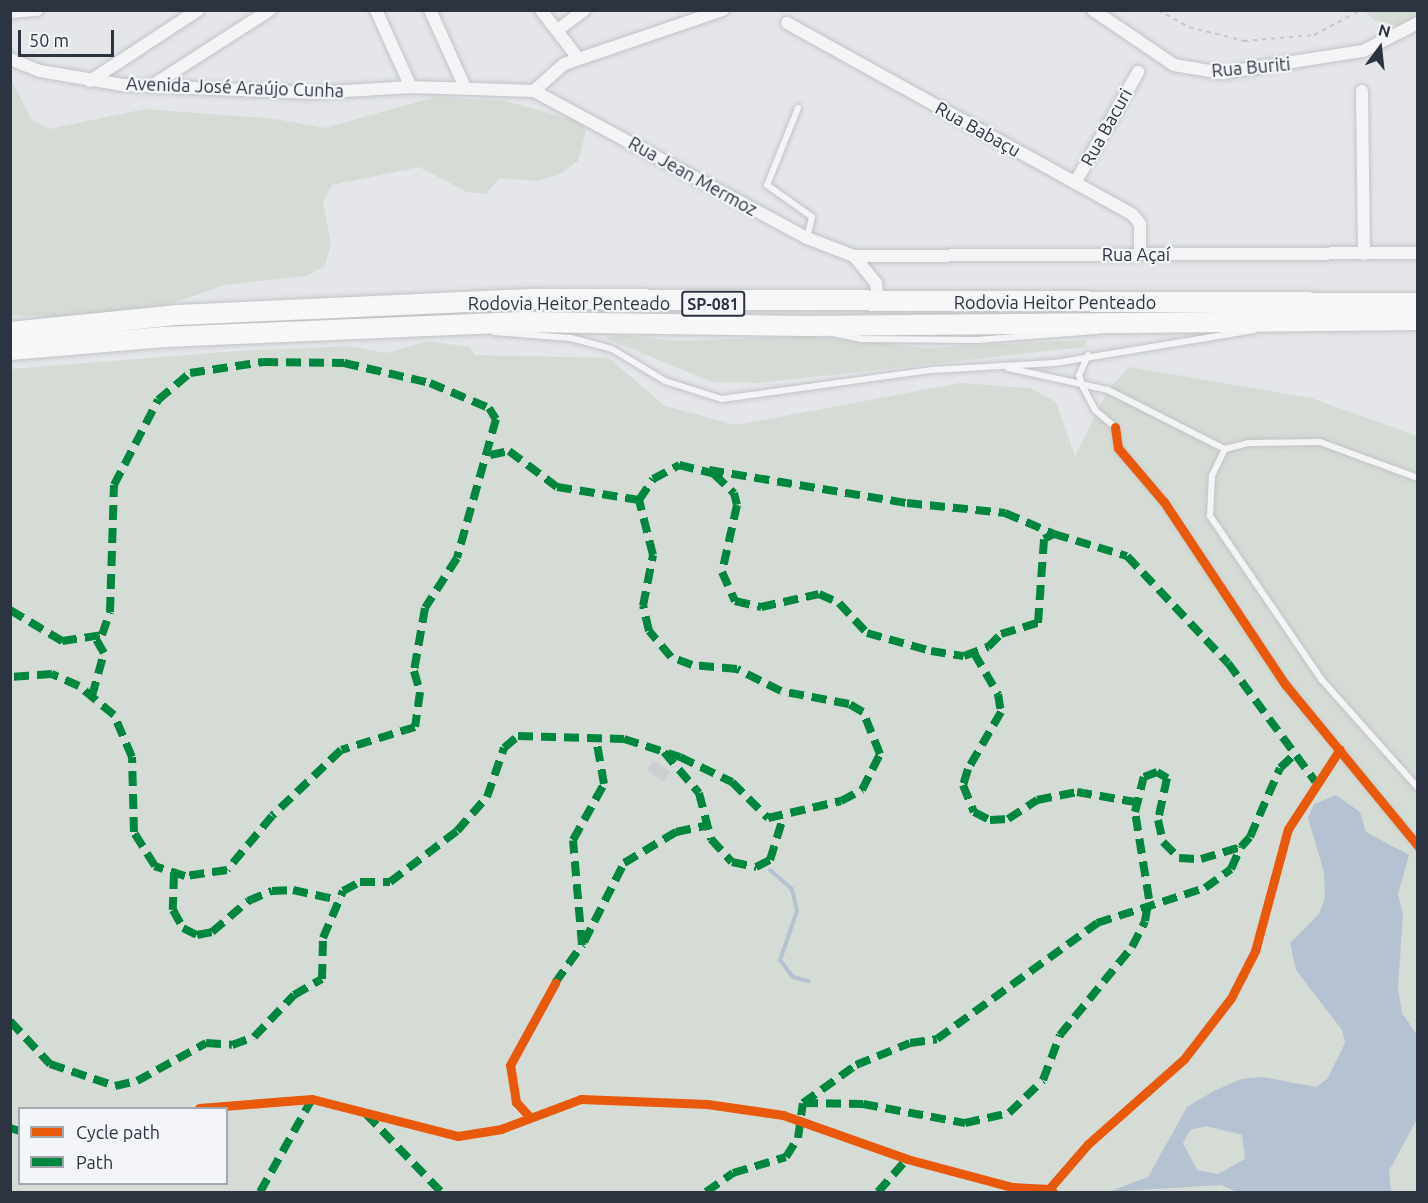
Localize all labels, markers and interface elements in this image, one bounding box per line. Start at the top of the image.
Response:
scale bar [21,18,117,56]
north arrow [1350,18,1410,78]
text: N [1377,20,1393,41]
text: 50 m [29,30,69,50]
street label: Rua Buriti [1211,53,1291,81]
street label: Avenida José Araújo Cunha [126,72,344,102]
street label: Rua Bacuri [1076,84,1136,170]
street label: Rua Babaçu [932,97,1024,161]
street label: Rua Jean Mermoz [625,132,761,220]
street label: Rua Açaí [1102,243,1170,265]
road number: SP-081 [680,291,746,317]
street label: Rodovia Heitor Penteado [954,291,1156,313]
street label: Rodovia Heitor Penteado [468,292,670,314]
legend [18,1107,228,1185]
text: Cycle path [76,1122,160,1142]
text: Path [76,1152,113,1172]

